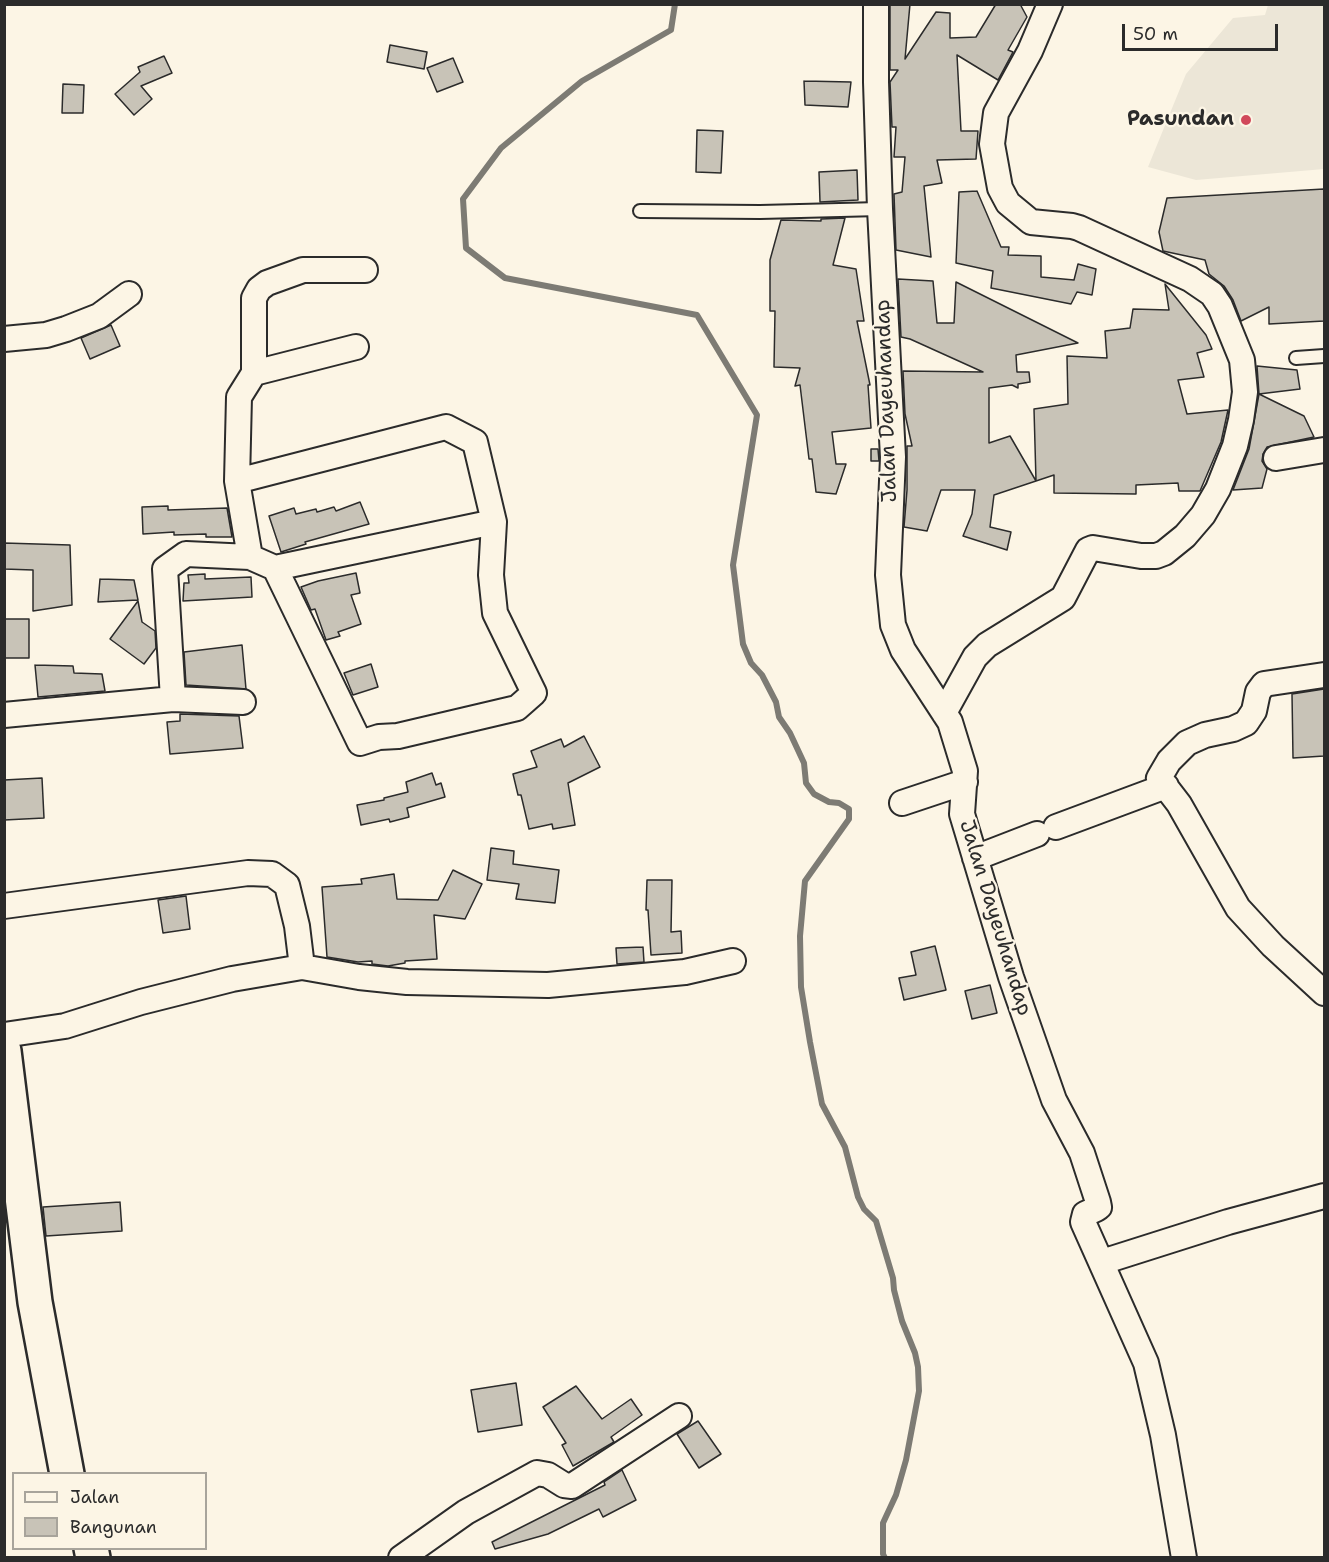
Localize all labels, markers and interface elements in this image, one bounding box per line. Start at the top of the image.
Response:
scale bar [1125,12,1281,50]
text: 50 m [1133,22,1178,46]
place label: Pasundan [1127,107,1234,133]
marker: Pasundan [1239,113,1253,127]
street label: Jalan Dayeuhandap [871,299,903,503]
street label: Jalan Dayeuhandap [953,817,1037,1019]
legend [12,1472,207,1550]
text: Jalan [70,1485,119,1509]
text: Bangunan [70,1515,157,1539]

